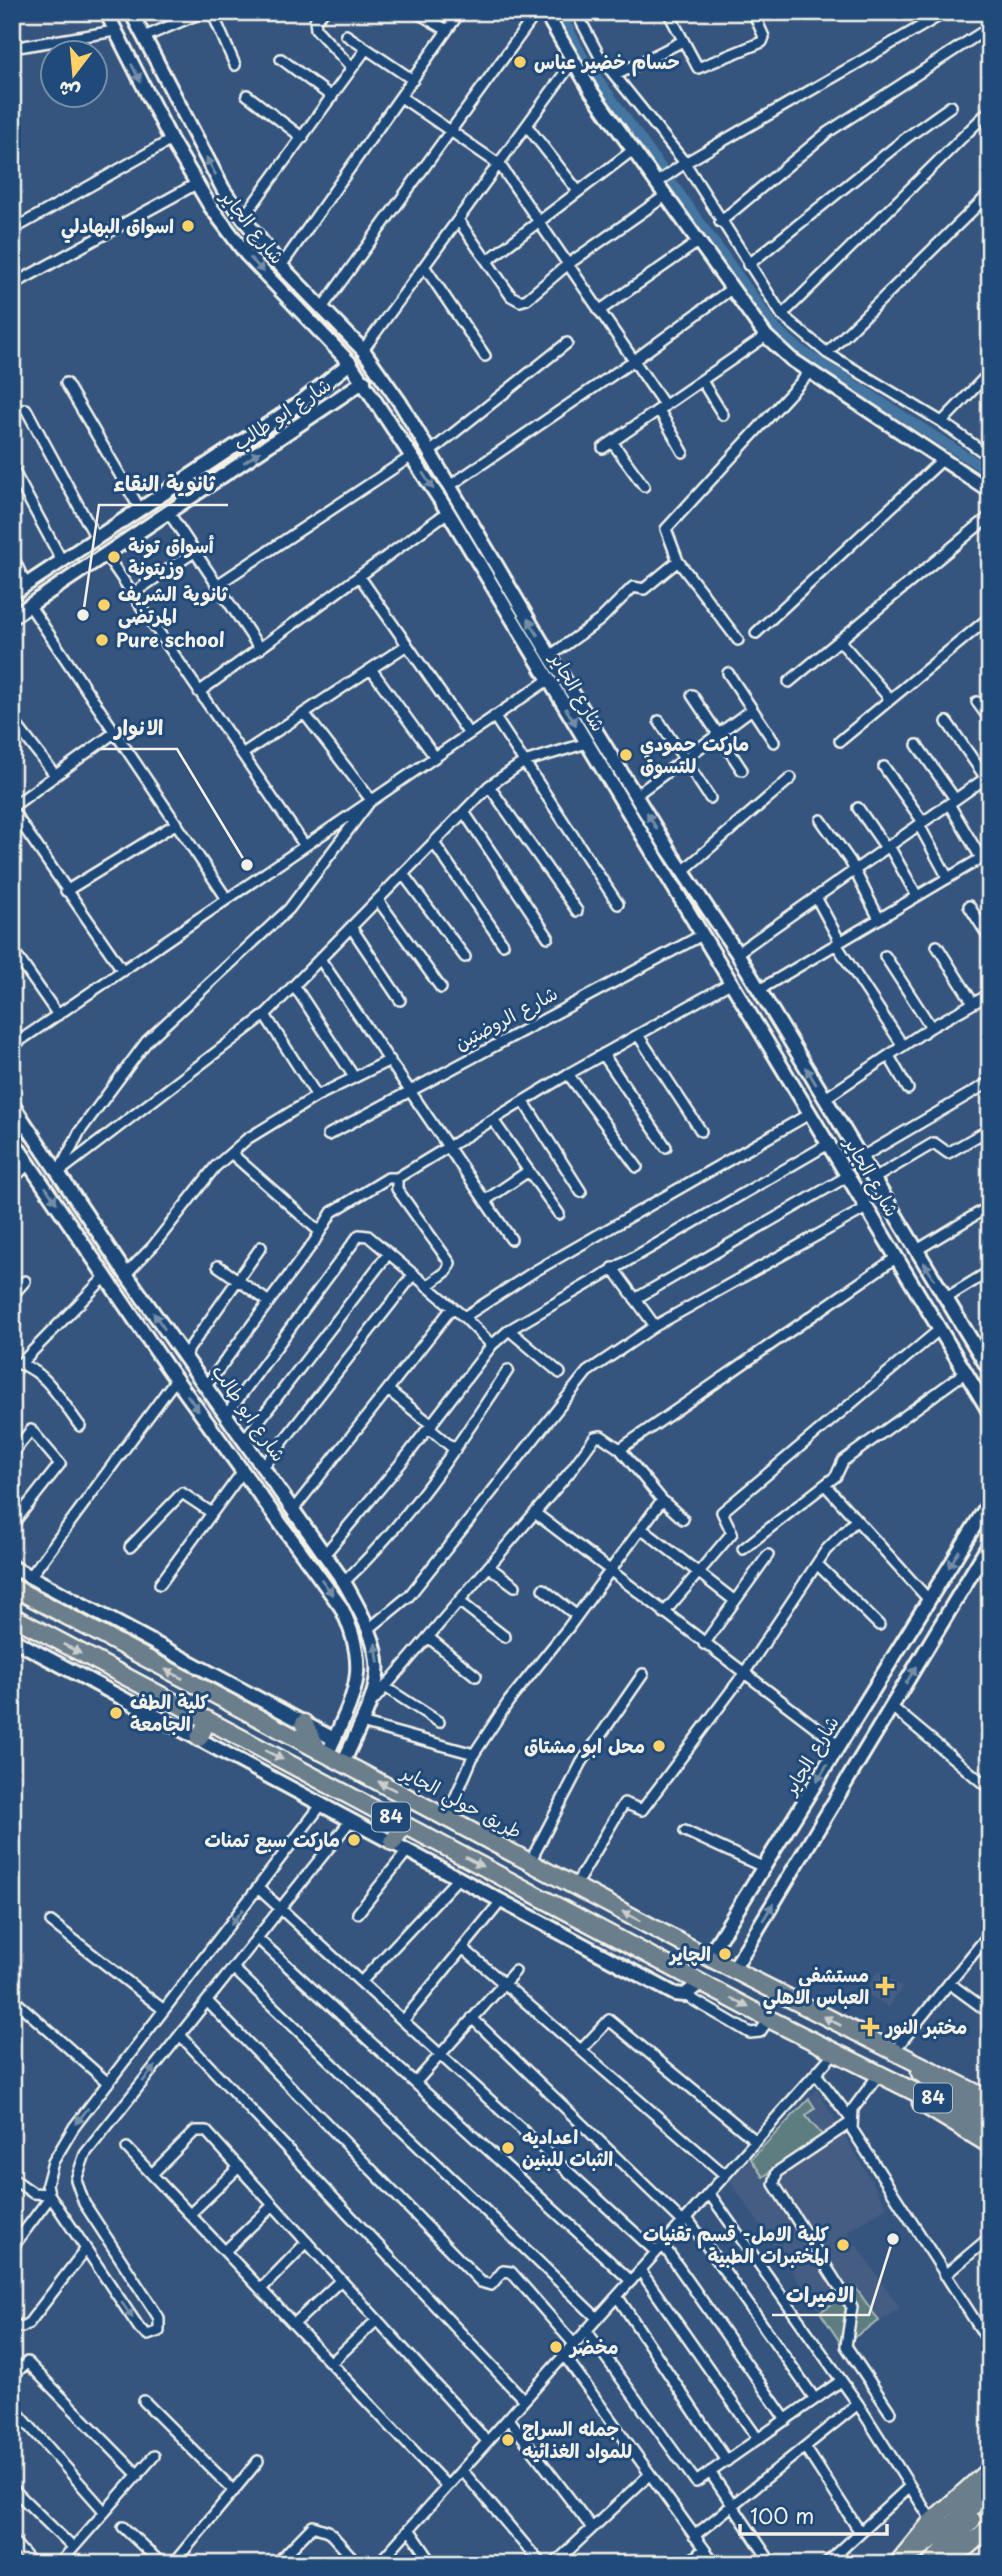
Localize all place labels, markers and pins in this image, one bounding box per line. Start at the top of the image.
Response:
place label: حسام خضير عباس [534,47,680,77]
marker: حسام خضير عباس [512,54,528,70]
place label: اسواق البهادلي [61,211,174,243]
marker: اسواق البهادلي [180,218,196,234]
callout: ثانوية النقاء [99,463,228,505]
place label: أسواق تونة وزيتونة [128,531,215,581]
marker: أسواق تونة وزيتونة [106,549,122,565]
place label: ثانوية الشريف المرتضى [118,579,228,629]
marker: ثانوية الشريف المرتضى [96,597,112,613]
place label: Pure school [116,625,225,653]
marker: Pure school [94,632,110,648]
callout: الانوار [100,707,177,749]
place label: ماركت حمودي للتسوق [640,729,749,780]
marker: ماركت حمودي للتسوق [618,747,634,763]
place label: كلية الطف الجامعة [130,1687,209,1737]
marker: كلية الطف الجامعة [108,1705,124,1721]
place label: محل ابو مشتاق [524,1731,645,1759]
marker: محل ابو مشتاق [651,1738,667,1754]
place label: ماركت سبع تمنات [205,1825,340,1854]
marker: ماركت سبع تمنات [346,1832,362,1848]
place label: الچاير [668,1939,711,1967]
marker: الچاير [717,1946,733,1962]
place label: مستشفى العباس الاهلي [763,1960,869,2014]
marker: مستشفى العباس الاهلي [875,1976,895,1996]
place label: مختبر النور [884,2012,967,2041]
marker: مختبر النور [860,2017,880,2037]
place label: اعداديه الثبات للبنين [522,2122,613,2172]
marker: اعداديه الثبات للبنين [500,2140,516,2156]
place label: كلية الامل- قسم تقنيات المختبرات الطبية [643,2219,830,2269]
marker: كلية الامل- قسم تقنيات المختبرات الطبية [835,2237,851,2253]
callout: الاميرات [772,2273,869,2315]
place label: مخضر [568,2332,619,2360]
marker: مخضر [548,2339,564,2355]
place label: جمله السراج للمواد الغذائيه [522,2414,632,2464]
marker: جمله السراج للمواد الغذائيه [500,2432,516,2448]

